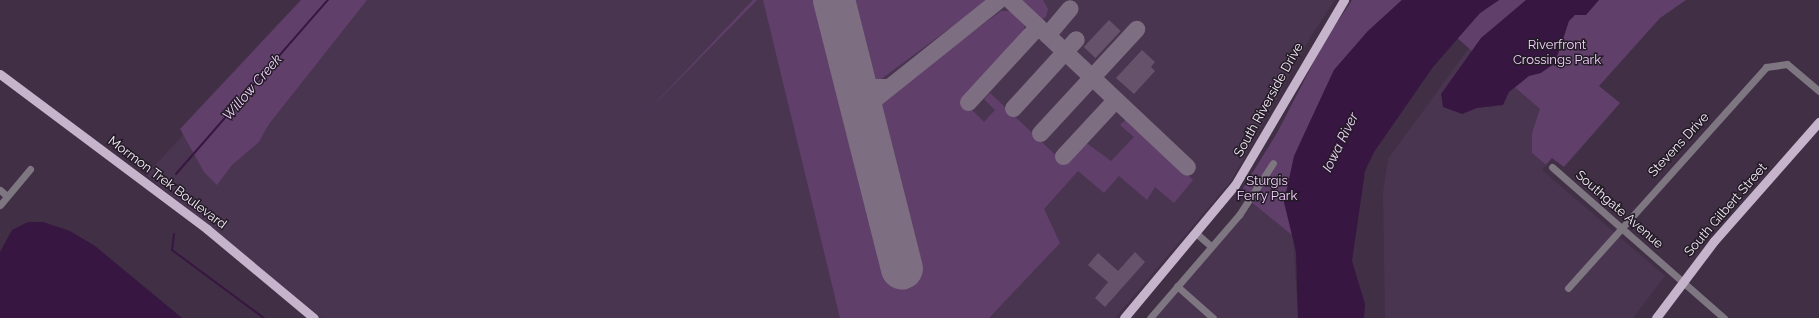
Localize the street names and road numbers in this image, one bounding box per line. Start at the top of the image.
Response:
street label: South Riverside Drive [1231,40,1307,160]
street label: Stevens Drive [1645,110,1713,180]
street label: Mormon Trek Boulevard [105,133,229,233]
street label: South Gilbert Street [1681,160,1771,260]
street label: Southgate Avenue [1572,168,1666,252]

